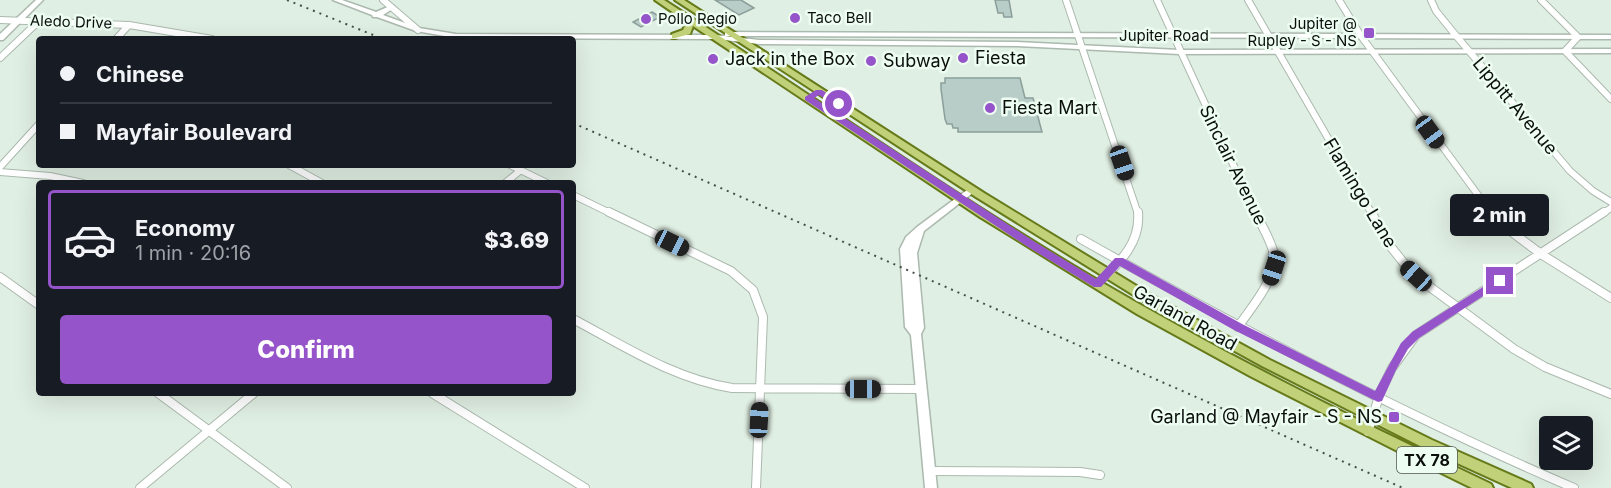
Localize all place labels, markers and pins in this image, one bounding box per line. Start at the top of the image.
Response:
place label: Taco Bell [807,8,872,27]
place label: Pollo Regio [658,9,737,28]
marker: Taco Bell [788,11,802,25]
marker: Pollo Regio [639,12,653,26]
place label: Jupiter @ Rupley - S - NS [1248,14,1357,50]
marker: Jupiter @ Rupley - S - NS [1362,26,1376,40]
place label: Fiesta [975,47,1026,68]
place label: Jack in the Box [725,48,855,69]
place label: Subway [883,50,951,71]
marker: Fiesta [956,51,970,65]
marker: Jack in the Box [706,52,720,66]
marker: Subway [864,54,878,68]
place label: Fiesta Mart [1002,97,1098,118]
marker: Fiesta Mart [983,101,997,115]
place label: Garland @ Mayfair - S - NS [1150,406,1382,427]
marker: Garland @ Mayfair - S - NS [1387,410,1401,424]

